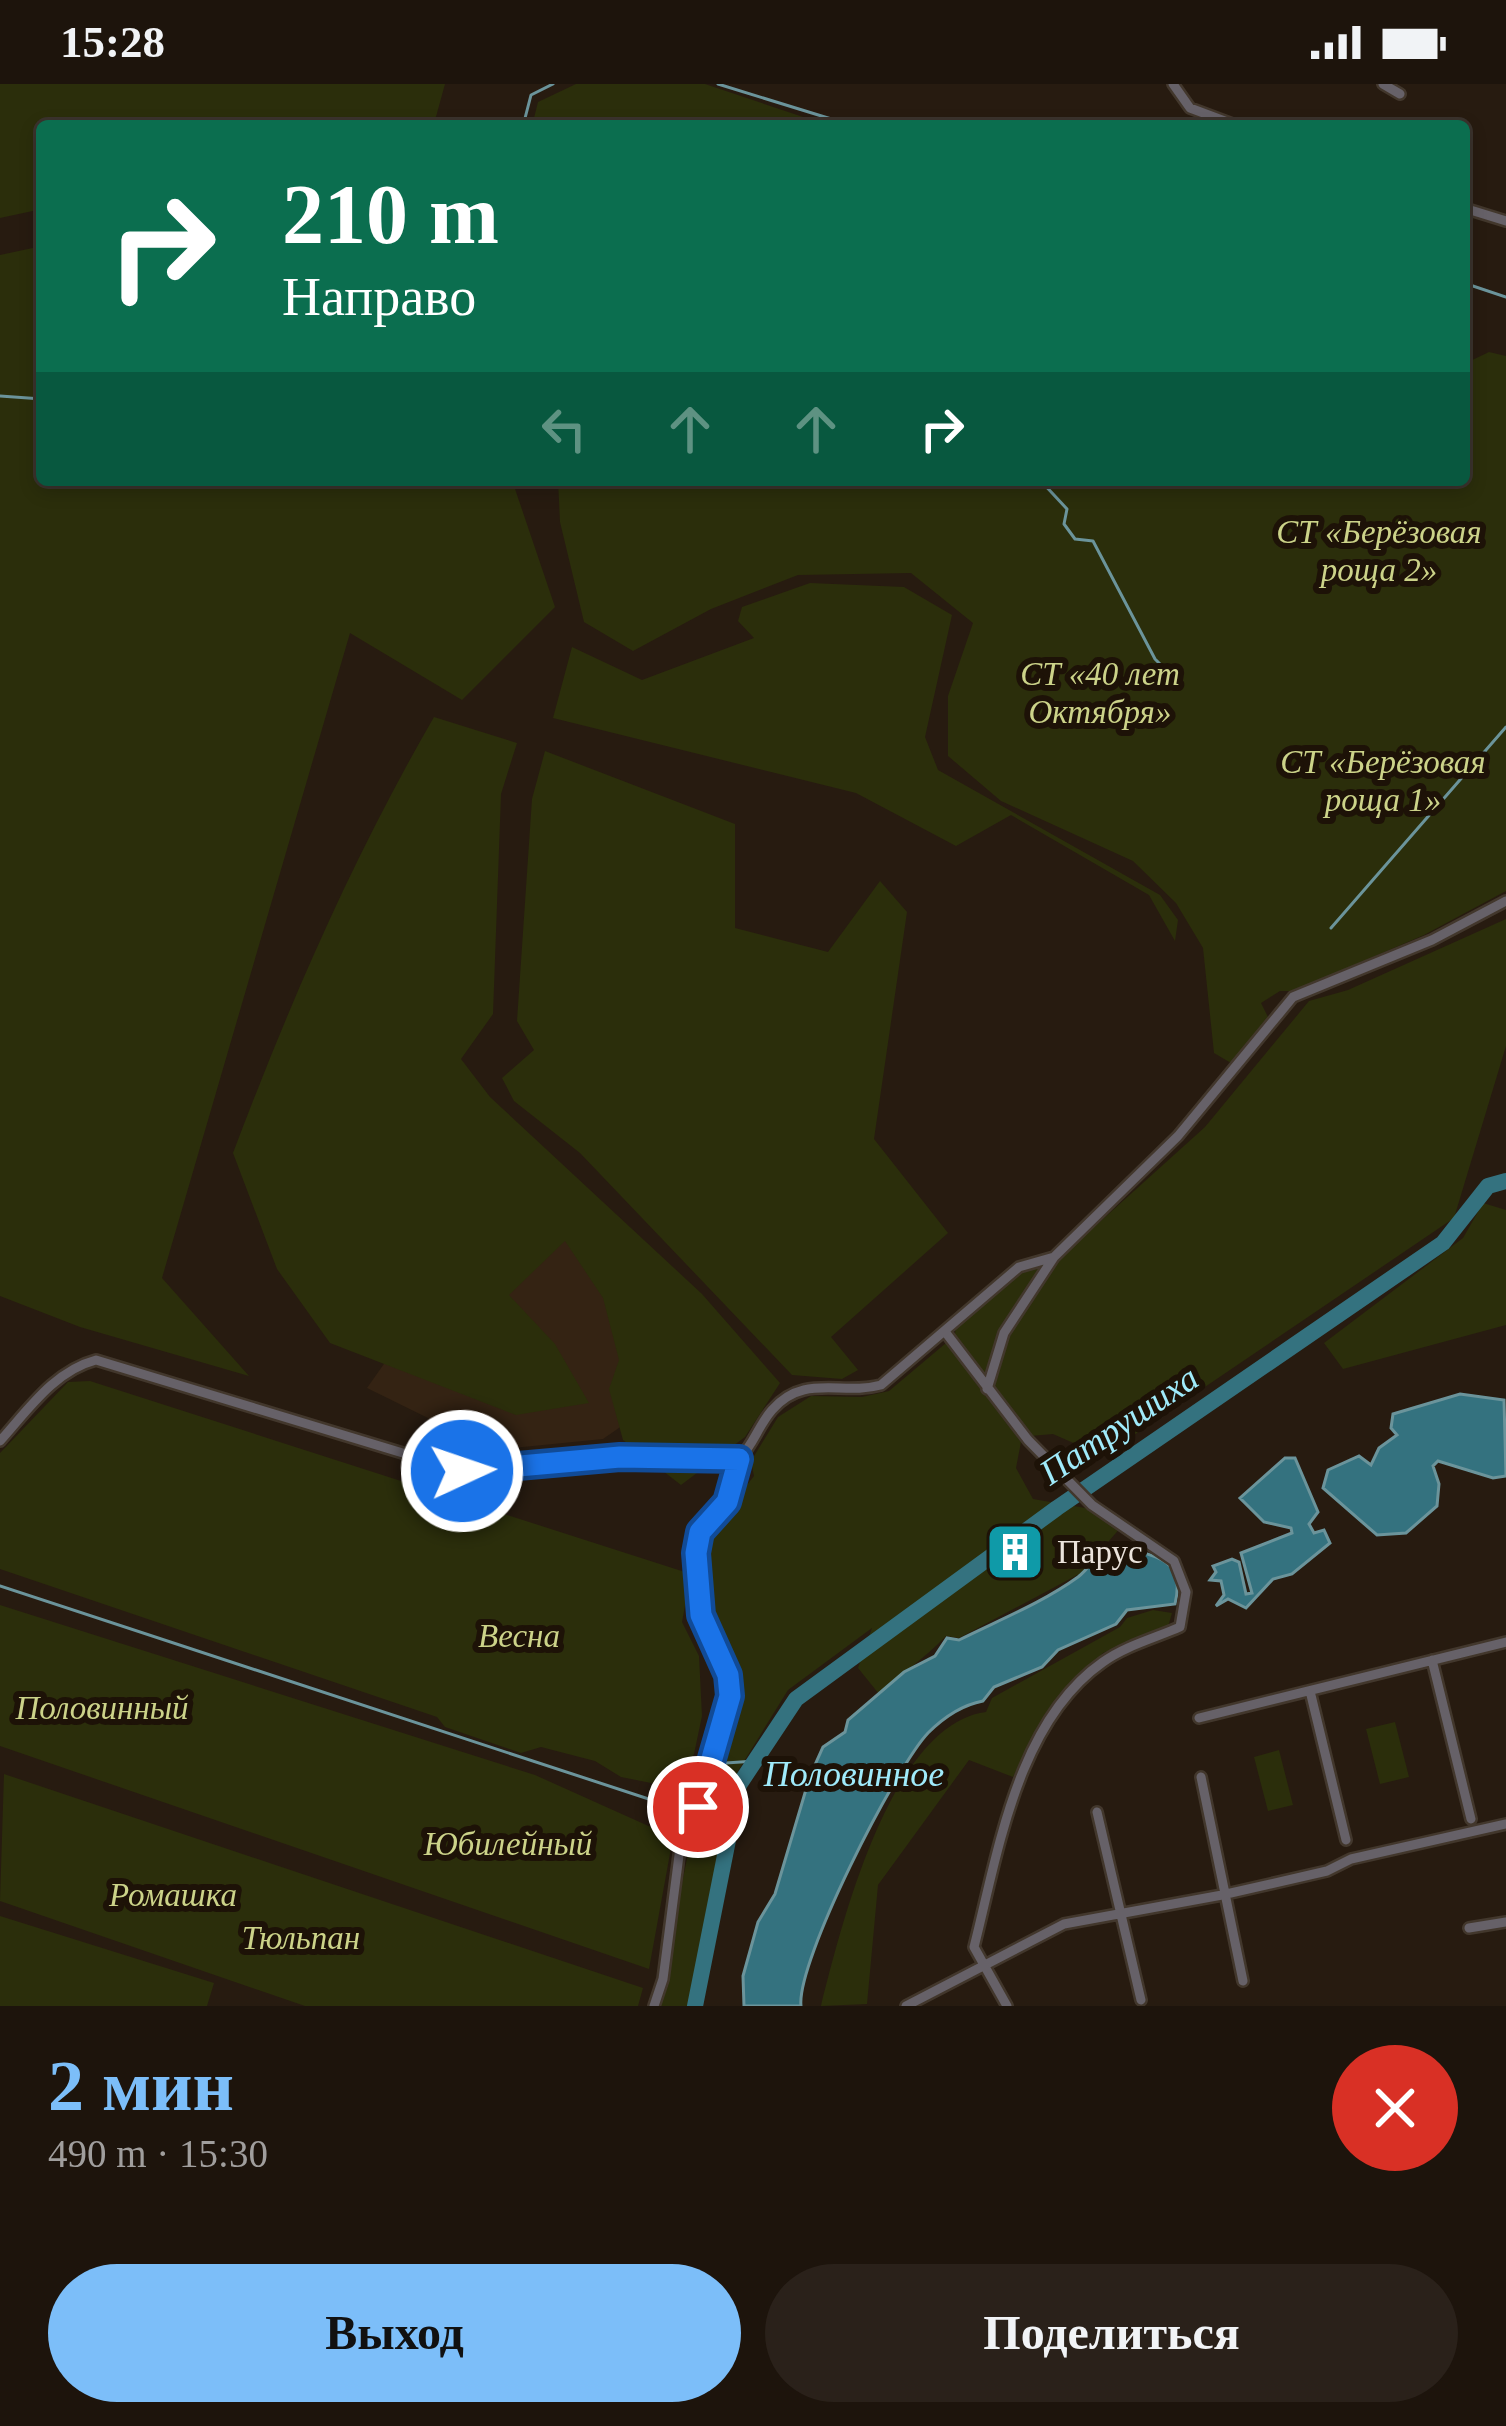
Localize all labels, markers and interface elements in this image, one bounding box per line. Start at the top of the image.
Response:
text: 15:28 [60,17,165,67]
icon: right [84,168,240,324]
text: 210 m [282,168,499,261]
text: Направо [282,267,476,327]
icon: left [531,396,597,462]
icon: ahead [657,396,723,462]
icon: ahead [783,396,849,462]
icon: right [909,396,975,462]
park label: СТ «Берёзовая роща 2» [1276,514,1482,588]
park label: СТ «40 лет Октября» [1020,656,1180,730]
park label: СТ «Берёзовая роща 1» [1280,744,1486,818]
water label: Патрушиха [1031,1357,1206,1493]
position arrow [399,1408,525,1534]
building icon: Парус [984,1521,1046,1583]
place label: Парус [1057,1534,1143,1570]
park label: Весна [478,1618,560,1654]
park label: Половинный [14,1690,189,1726]
water label: Половинное [763,1754,944,1794]
pin [647,1756,749,1858]
icon: arrive [665,1774,731,1840]
park label: Юбилейный [423,1826,593,1862]
park label: Ромашка [108,1877,237,1913]
park label: Тюльпан [242,1920,360,1956]
button: close [1332,2045,1458,2171]
text: 2 мин [48,2046,234,2126]
text: 490 m · 15:30 [48,2132,268,2175]
button: Выход [48,2264,741,2402]
button: Поделиться [765,2264,1458,2402]

